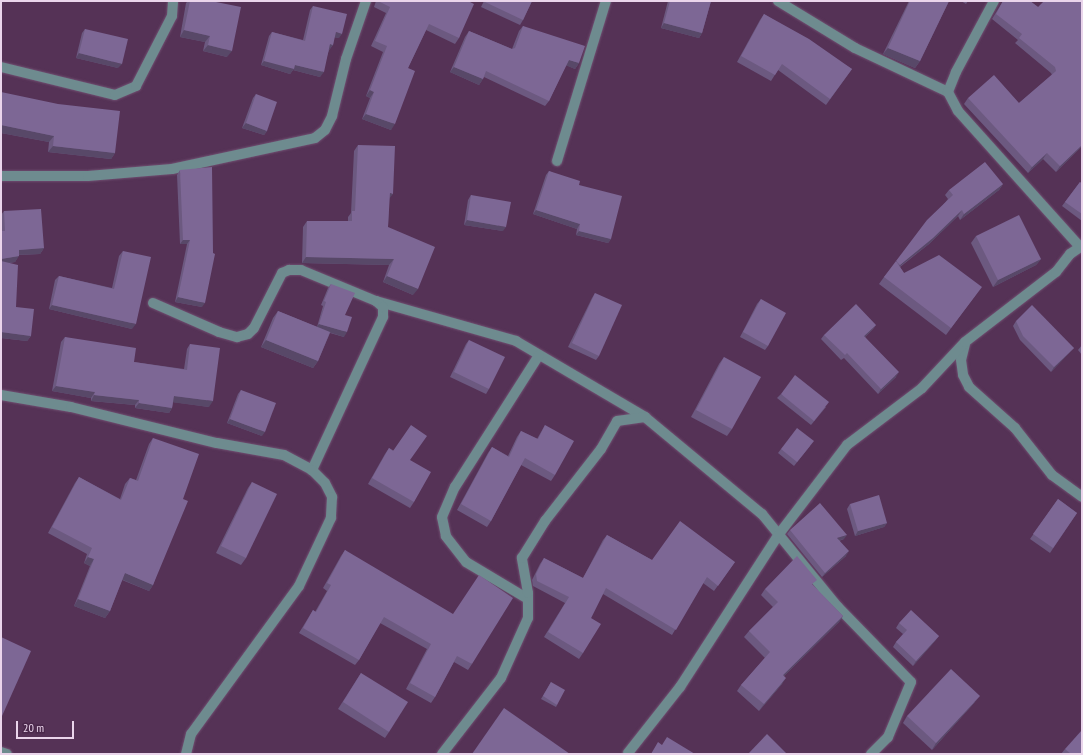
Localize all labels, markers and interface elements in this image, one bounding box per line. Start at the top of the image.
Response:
scale bar [18,713,76,739]
text: 20 m [23,720,44,735]

